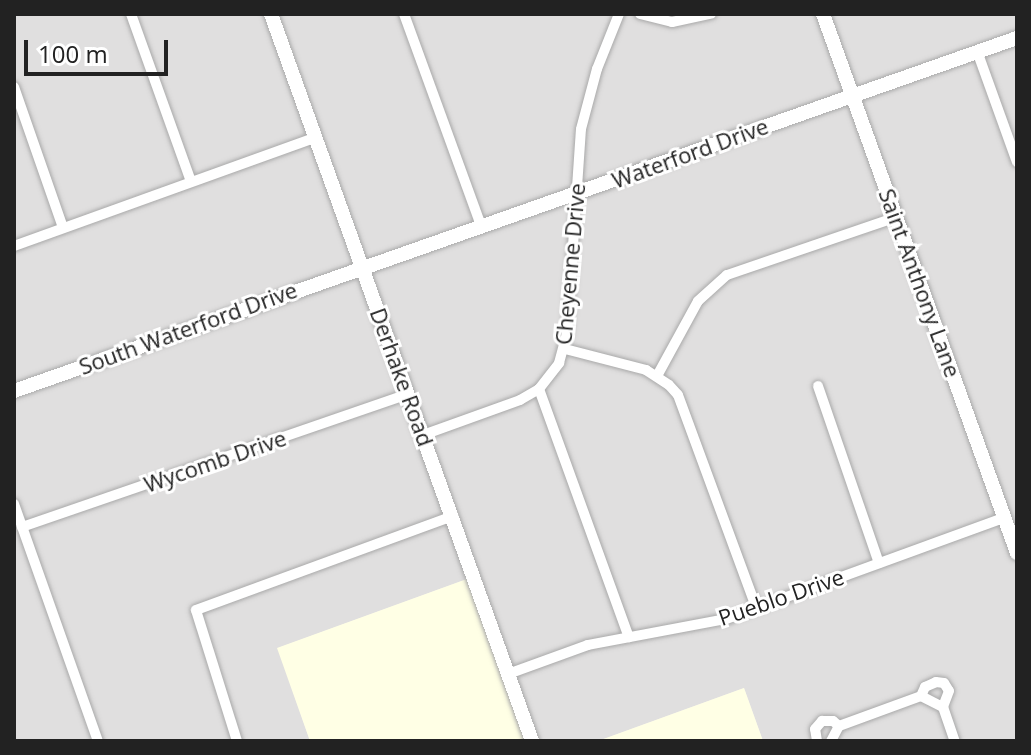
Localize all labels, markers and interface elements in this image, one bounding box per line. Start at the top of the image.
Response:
scale bar [28,24,172,74]
text: 100 m [38,37,108,70]
street label: Waterford Drive [608,112,772,194]
street label: Cheyenne Drive [550,182,590,346]
street label: Saint Anthony Lane [874,185,966,381]
street label: South Waterford Drive [75,276,301,380]
street label: Derhake Road [365,304,439,450]
street label: Wycomb Drive [140,424,290,498]
street label: Pueblo Drive [715,563,847,631]

